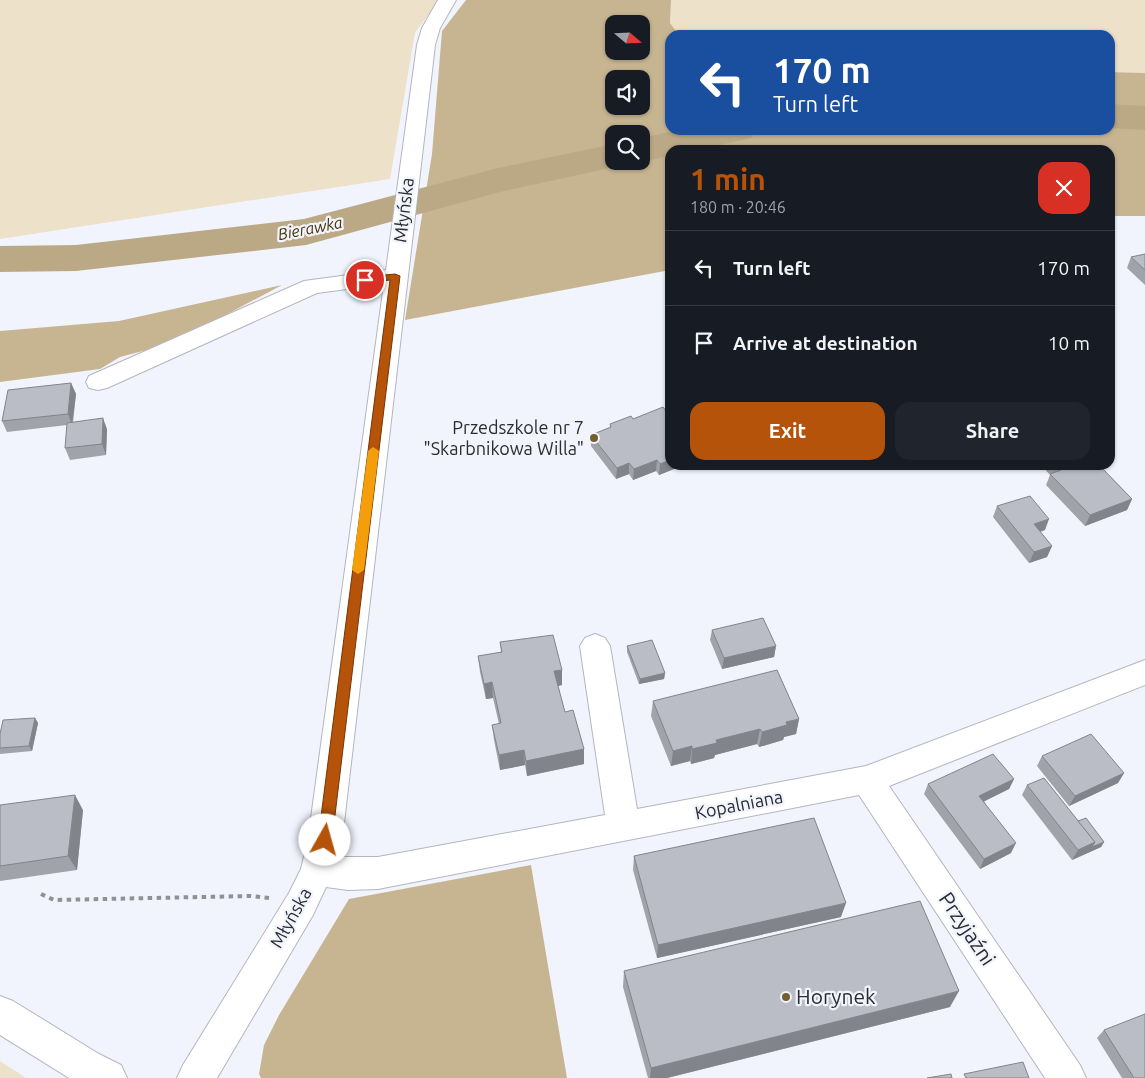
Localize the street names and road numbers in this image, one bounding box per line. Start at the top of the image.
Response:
street label: Młyńska [389,176,417,244]
street label: Kopalniana [693,786,784,822]
street label: Młyńska [265,884,315,951]
street label: Przyjaźni [935,887,1001,970]

